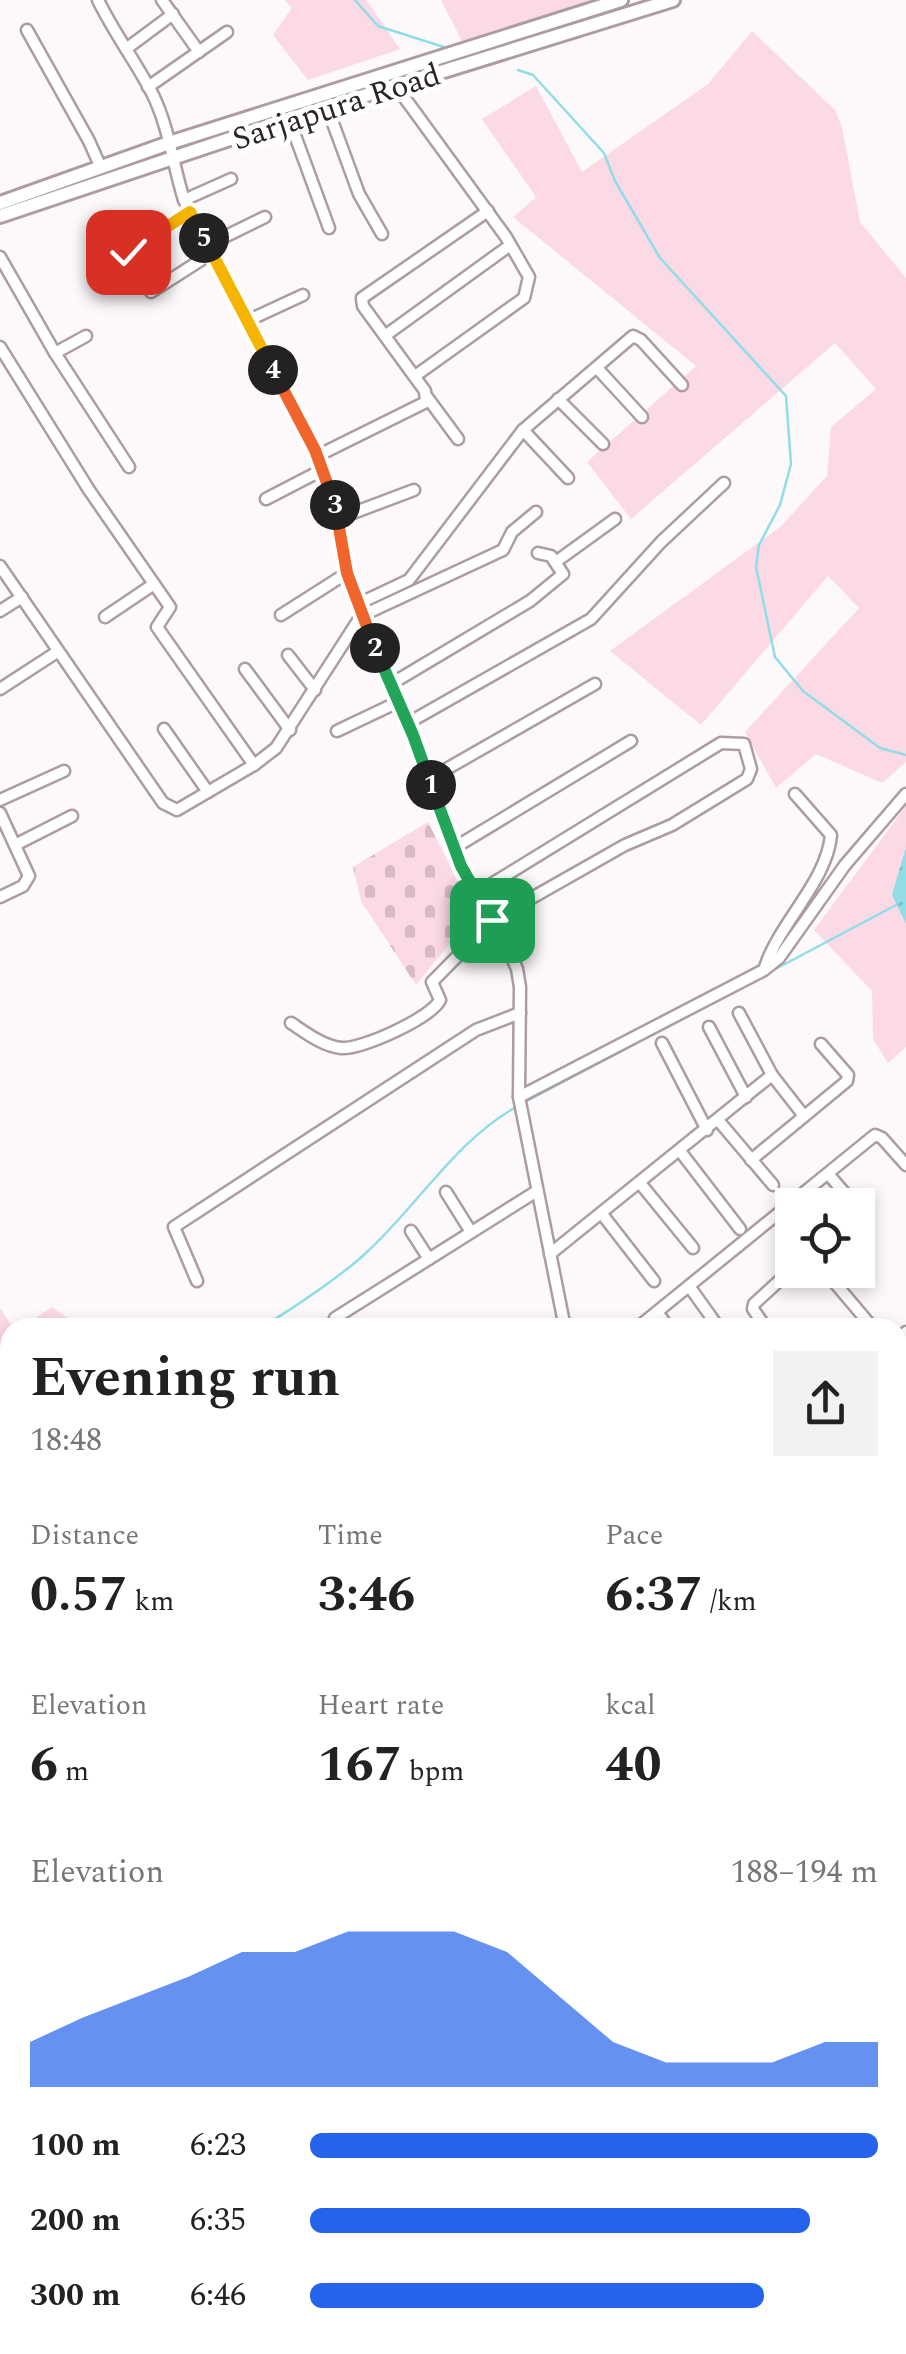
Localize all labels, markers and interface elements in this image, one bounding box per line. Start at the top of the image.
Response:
street label: Sarjapura Road [226,51,447,164]
pin [86,210,171,295]
pin: 5 [179,213,229,263]
text: 5 [196,216,212,259]
icon: check [101,225,156,280]
pin: 4 [248,345,298,395]
text: 4 [265,348,281,391]
pin: 3 [310,480,360,530]
text: 3 [327,483,343,526]
pin: 2 [350,623,400,673]
text: 2 [367,626,383,669]
pin: 1 [406,760,456,810]
text: 1 [423,763,439,806]
pin [450,878,535,963]
icon: arrive [465,893,520,948]
map controls [775,1188,875,1288]
button: locate [775,1188,875,1288]
text: Evening run [30,1337,340,1420]
button: share [773,1351,878,1456]
text: 18:48 [30,1416,102,1465]
text: Distance [30,1514,139,1557]
text: Time [318,1514,383,1557]
text: Pace [605,1514,663,1557]
text: 0.57 [30,1557,128,1633]
text: 3:46 [318,1557,415,1633]
text: 6:37 [605,1557,703,1633]
text: km [128,1580,174,1623]
text: /km [703,1580,757,1623]
text: Elevation [30,1684,147,1727]
text: Heart rate [318,1684,444,1727]
text: kcal [605,1684,656,1727]
text: 6 [30,1727,58,1803]
text: 167 [318,1727,402,1803]
text: 40 [605,1727,661,1803]
text: m [58,1750,89,1793]
text: bpm [402,1750,464,1793]
text: Elevation [30,1848,164,1897]
text: 188–194 m [730,1848,878,1897]
text: 100 m [30,2121,121,2170]
text: 6:23 [190,2121,246,2170]
text: 200 m [30,2196,121,2245]
text: 6:35 [190,2196,246,2245]
text: 300 m [30,2271,121,2320]
text: 6:46 [190,2271,246,2320]

